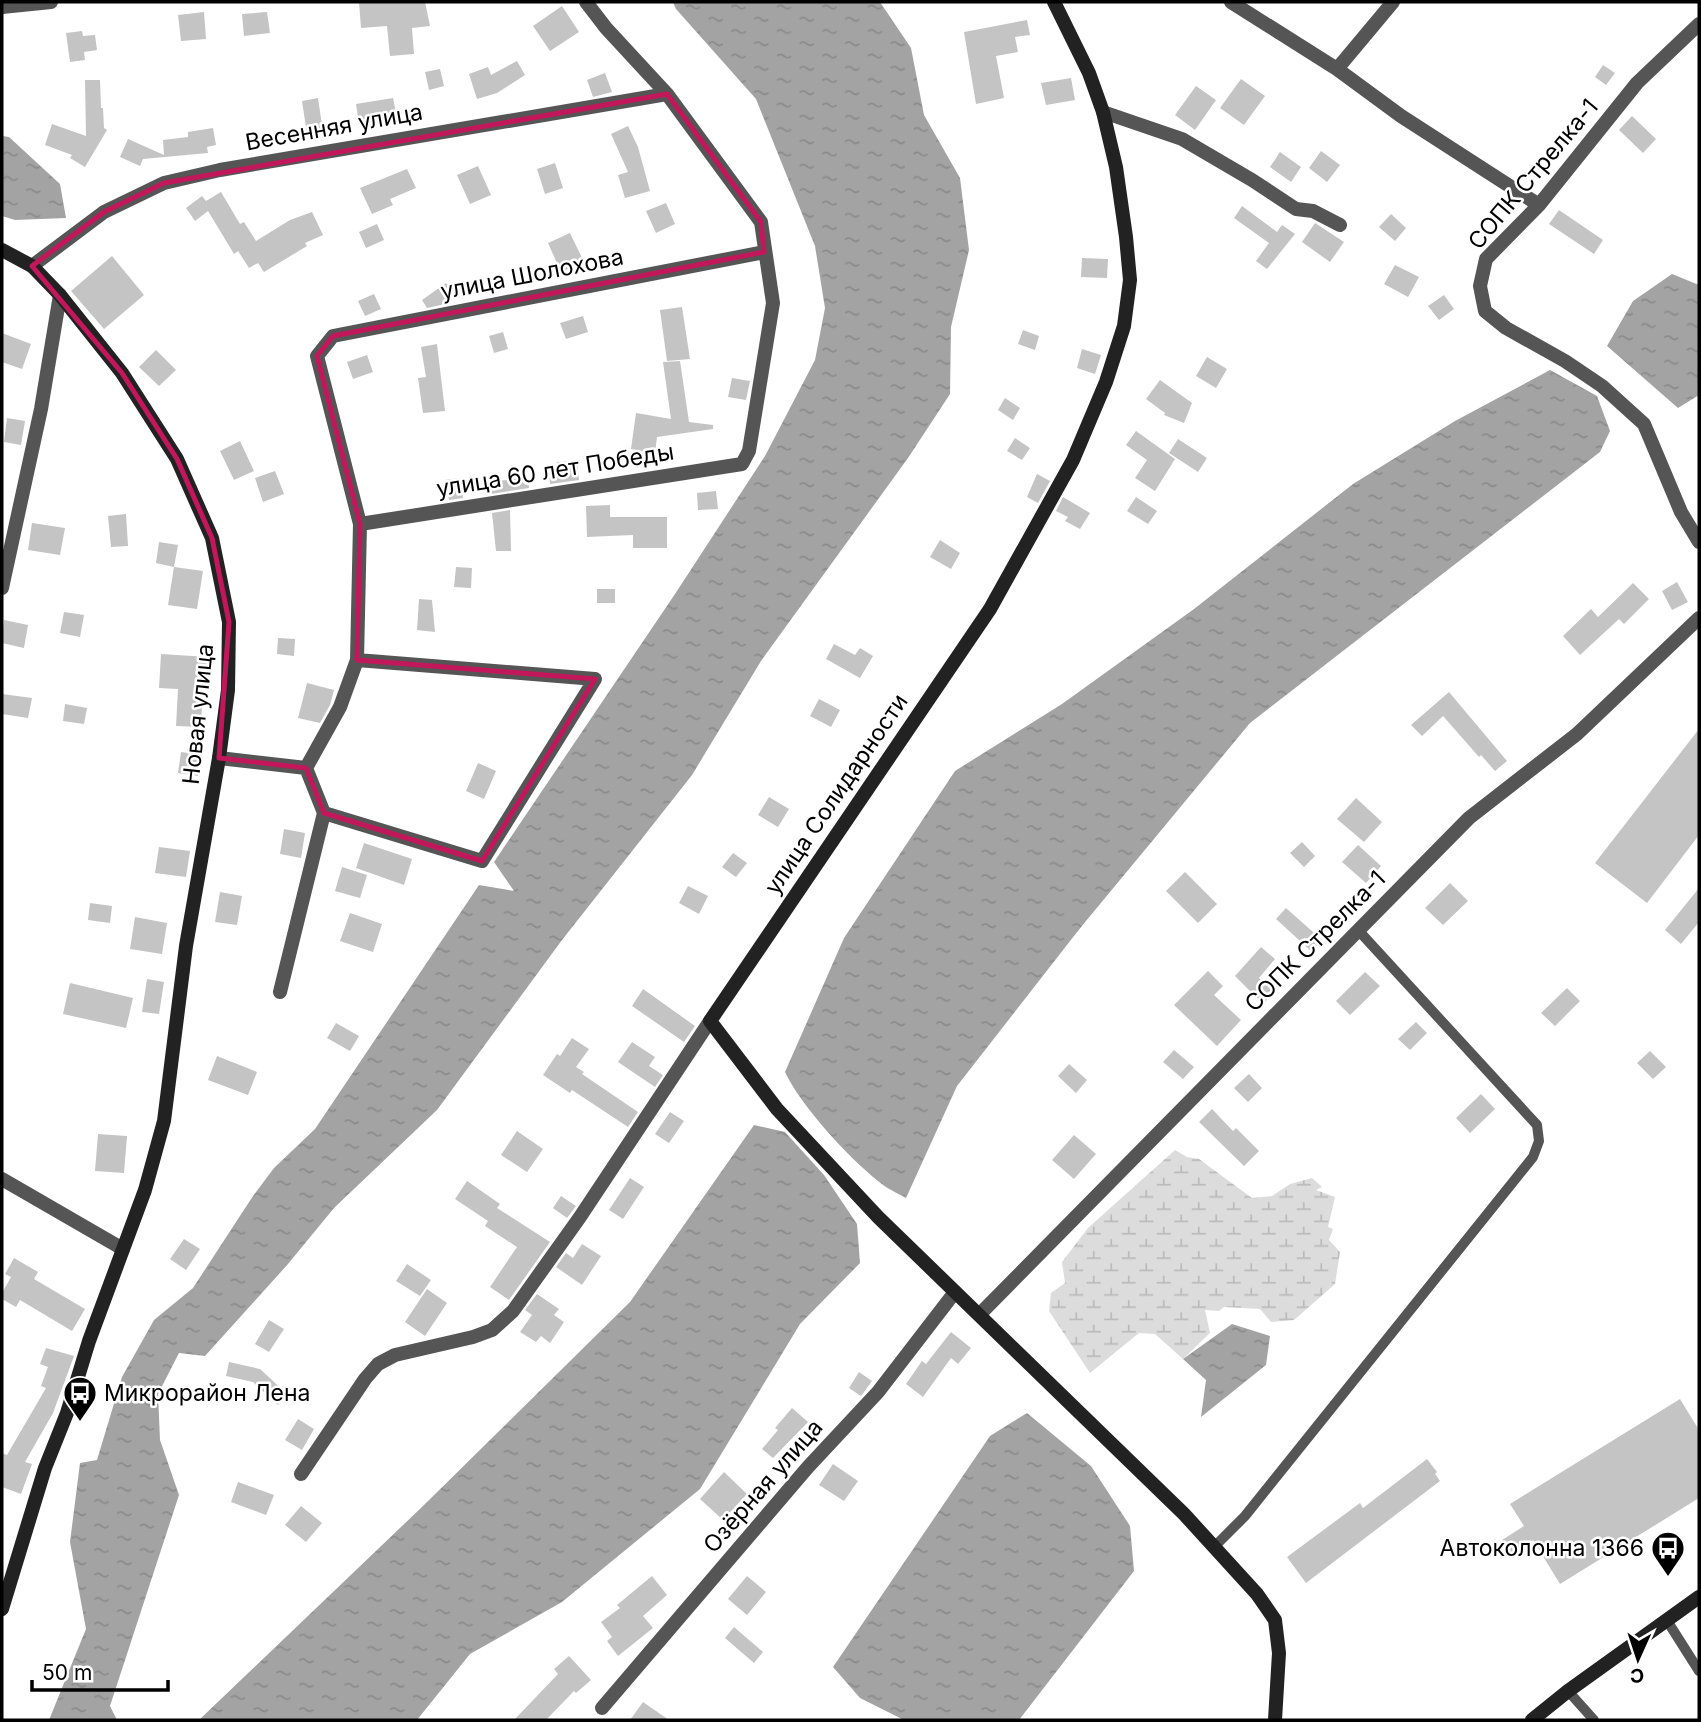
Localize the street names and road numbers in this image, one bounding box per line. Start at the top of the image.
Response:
street label: СОПК Стрелка-1 [1462,93,1604,255]
street label: Весенняя улица [243,98,425,156]
street label: улица Шолохова [438,243,626,305]
street label: улица 60 лет Победы [434,437,676,503]
street label: Новая улица [177,642,219,786]
street label: улица Солидарности [758,688,914,900]
street label: СОПК Стрелка-1 [1239,865,1391,1017]
street label: Озёрная улица [697,1414,829,1558]

